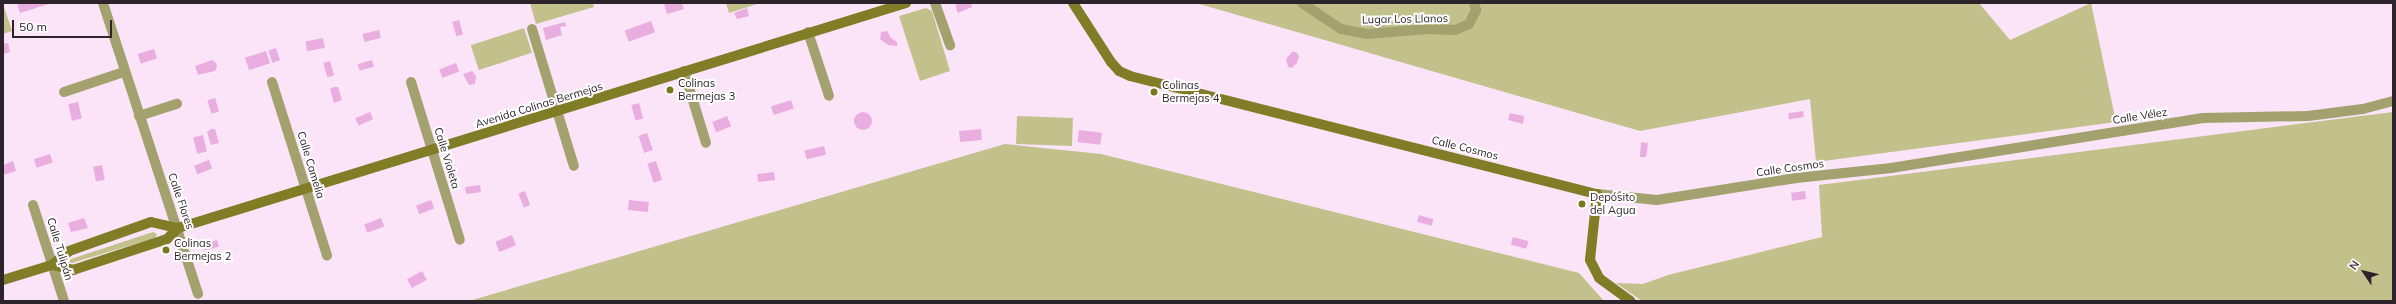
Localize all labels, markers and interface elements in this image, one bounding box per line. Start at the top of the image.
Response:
scale bar [14,12,114,38]
street label: Lugar Los Llanos [1362,12,1448,26]
text: 50 m [19,19,47,34]
place label: Colinas Bermejas 3 [678,77,735,103]
street label: Avenida Colinas Bermejas [474,79,604,131]
place label: Colinas Bermejas 4 [1162,79,1219,105]
marker: Colinas Bermejas 3 [665,85,675,95]
marker: Colinas Bermejas 4 [1149,87,1159,97]
street label: Calle Vélez [2112,105,2168,127]
street label: Calle Violeta [431,126,463,190]
street label: Calle Camelia [295,130,327,200]
street label: Calle Cosmos [1430,133,1500,163]
street label: Calle Cosmos [1755,157,1825,179]
street label: Calle Flores [165,171,197,231]
place label: Depósito del Agua [1590,191,1636,217]
marker: Depósito del Agua [1577,199,1587,209]
street label: Calle Tulipán [44,216,76,282]
place label: Colinas Bermejas 2 [174,237,231,263]
marker: Colinas Bermejas 2 [161,245,171,255]
north arrow [2344,252,2384,292]
text: N [2346,258,2362,273]

